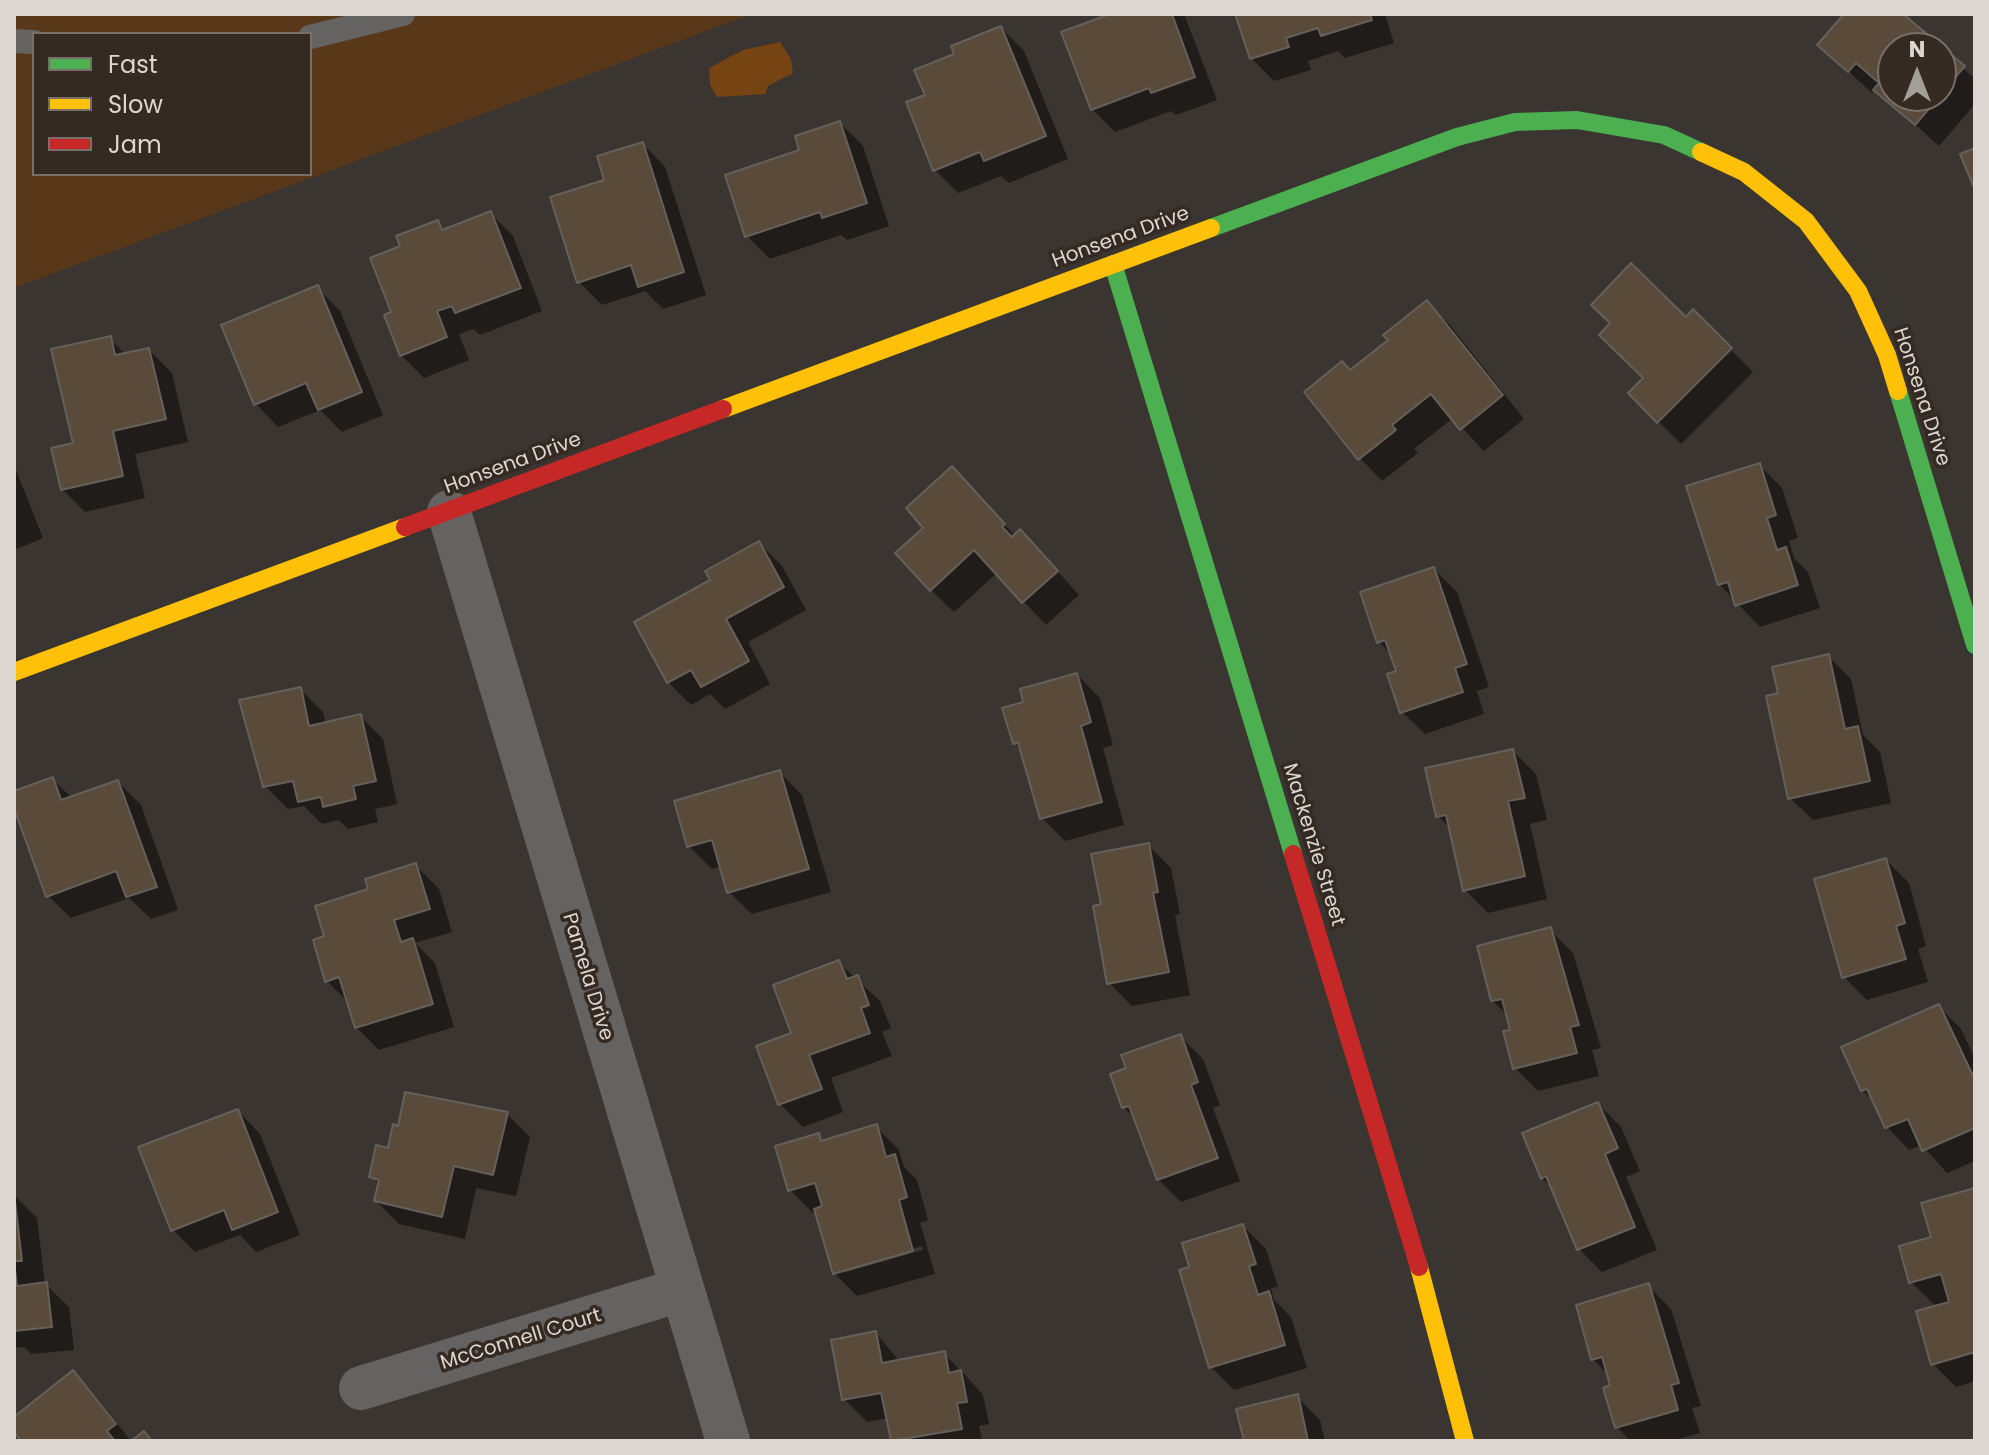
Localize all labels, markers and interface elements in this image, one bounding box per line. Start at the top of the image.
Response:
legend [32,32,312,176]
north arrow [1877,32,1957,112]
text: N [1909,34,1925,65]
text: Fast [108,48,158,81]
text: Slow [108,88,163,121]
text: Jam [108,128,162,161]
street label: Honsena Drive [1049,202,1193,274]
street label: Honsena Drive [1887,325,1955,469]
street label: Honsena Drive [441,428,585,500]
street label: Mackenzie Street [1277,761,1349,929]
street label: Pamela Drive [556,910,618,1044]
street label: McConnell Court [438,1304,604,1376]

